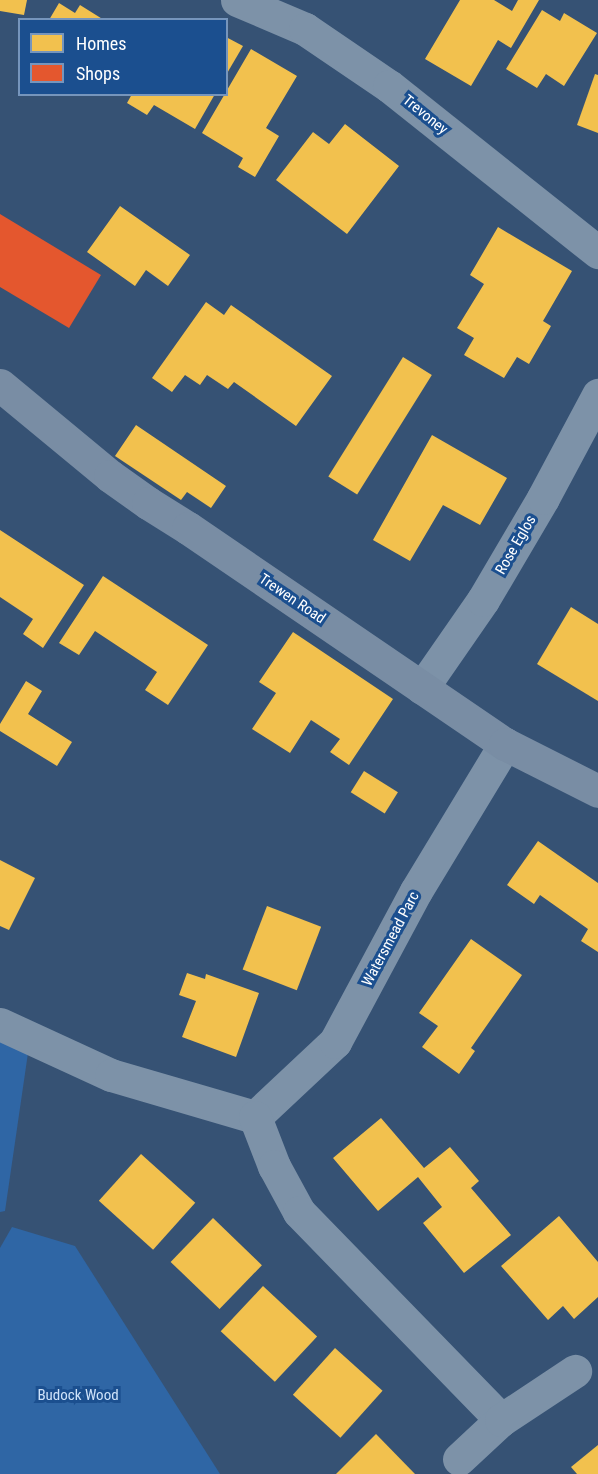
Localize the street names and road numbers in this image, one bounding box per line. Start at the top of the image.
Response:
street label: Trevoney [399,91,451,139]
street label: Rose Eglos [492,512,540,578]
street label: Trewen Road [255,570,329,628]
street label: Watersmead Parc [359,889,423,989]

